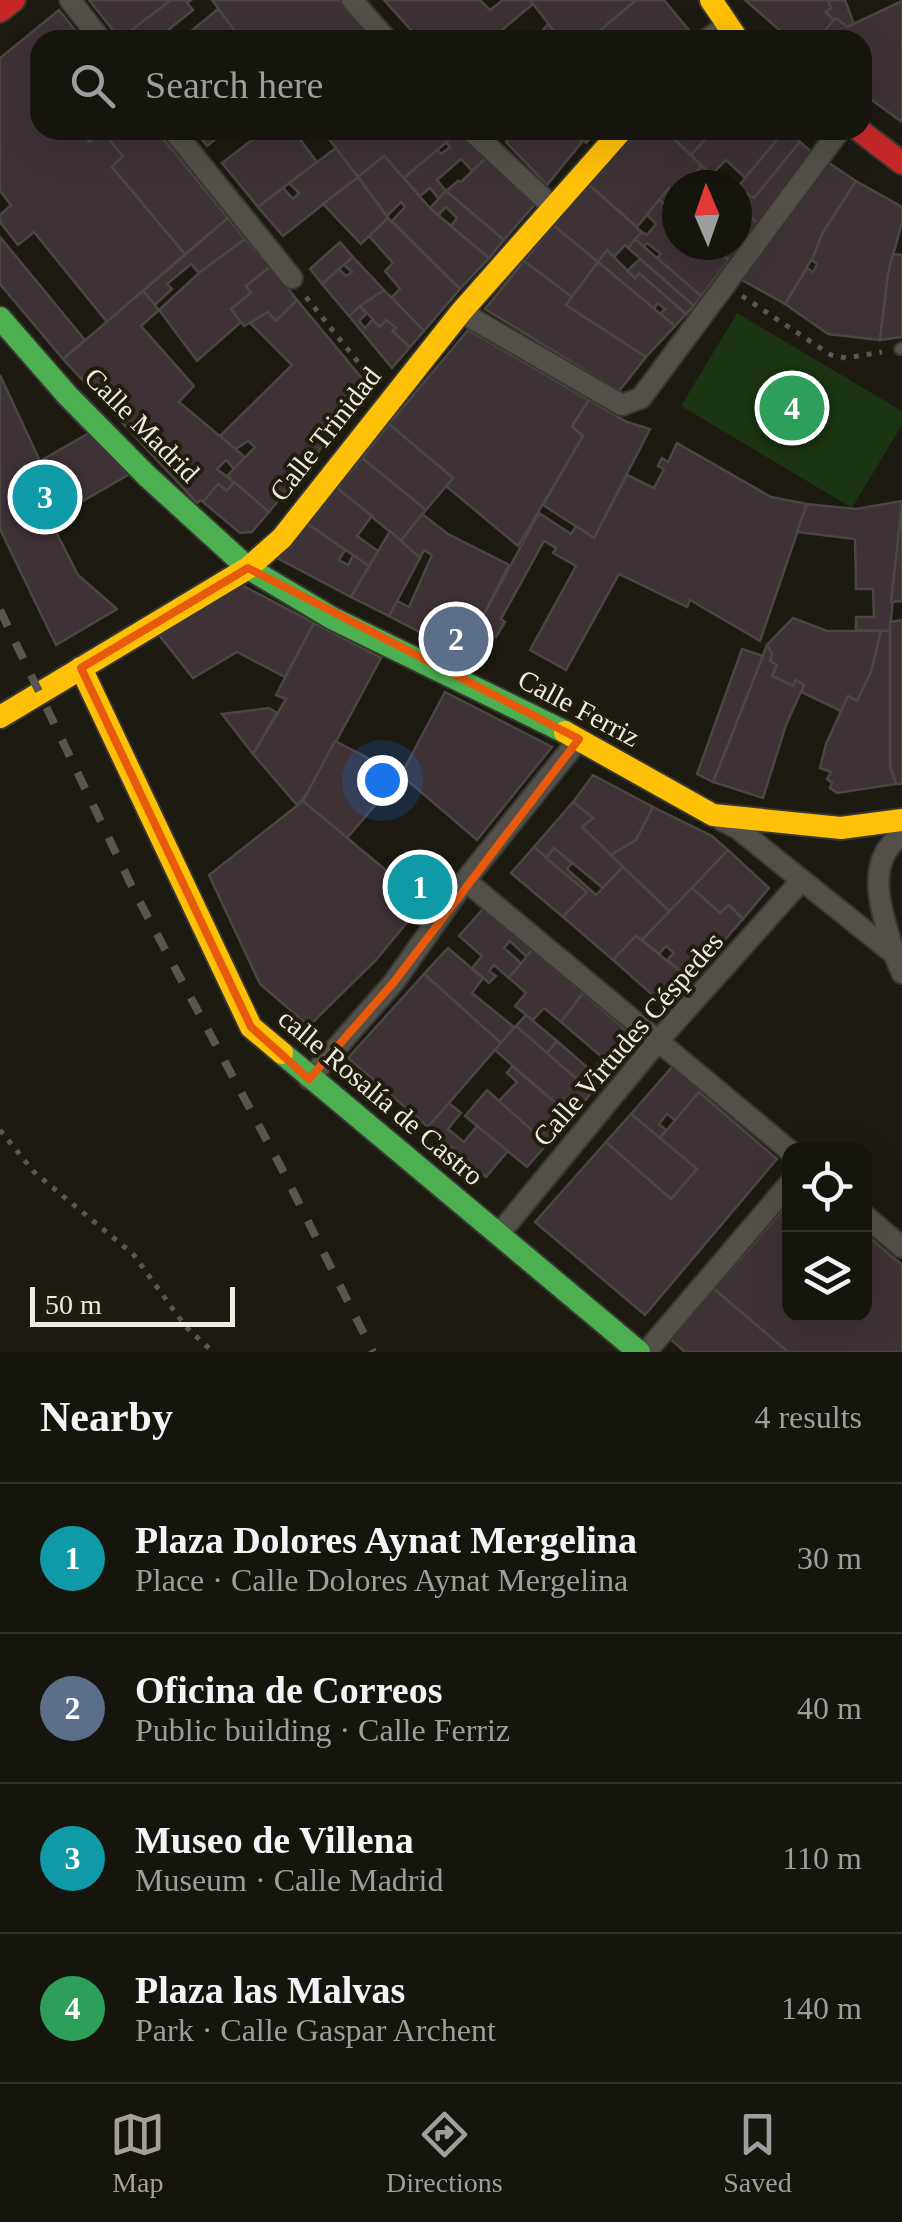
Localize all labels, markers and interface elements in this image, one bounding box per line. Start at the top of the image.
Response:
search box [30,30,872,140]
icon: search [65,58,120,113]
text: Search here [145,64,323,106]
north arrow [662,170,752,260]
street label: Calle Trinidad [263,361,387,507]
street label: Calle Madrid [79,362,205,488]
pin: 4 [760,370,824,446]
pin: 3 [12,460,78,534]
pin: 2 [424,602,488,676]
street label: Calle Ferriz [513,663,645,753]
your location [357,755,408,806]
pin: 1 [388,850,452,924]
street label: Calle Virtudes Céspedes [527,926,729,1152]
street label: calle Rosalía de Castro [272,1002,490,1192]
map controls [782,1142,872,1322]
button: locate [782,1142,872,1232]
button: layers [782,1232,872,1322]
scale bar [30,1282,235,1326]
text: 50 m [45,1289,102,1320]
text: Nearby [40,1394,173,1440]
text: 4 results [754,1399,862,1435]
text: Plaza Dolores Aynat Mergelina [135,1519,637,1561]
text: 1 [65,1540,81,1576]
text: 30 m [797,1540,862,1576]
text: Place · Calle Dolores Aynat Mergelina [135,1562,628,1598]
text: Oficina de Correos [135,1669,442,1711]
text: 2 [65,1690,81,1726]
text: 40 m [797,1690,862,1726]
text: Public building · Calle Ferriz [135,1712,510,1748]
text: Museo de Villena [135,1819,414,1861]
text: 3 [65,1840,81,1876]
text: 110 m [782,1840,862,1876]
text: Museum · Calle Madrid [135,1862,443,1898]
text: Plaza las Malvas [135,1969,405,2011]
text: 4 [65,1990,81,2026]
text: 140 m [781,1990,862,2026]
text: Park · Calle Gaspar Archent [135,2012,496,2048]
tab: Map [110,2107,165,2199]
tab: Directions [386,2107,503,2199]
tab: Saved [723,2107,792,2199]

